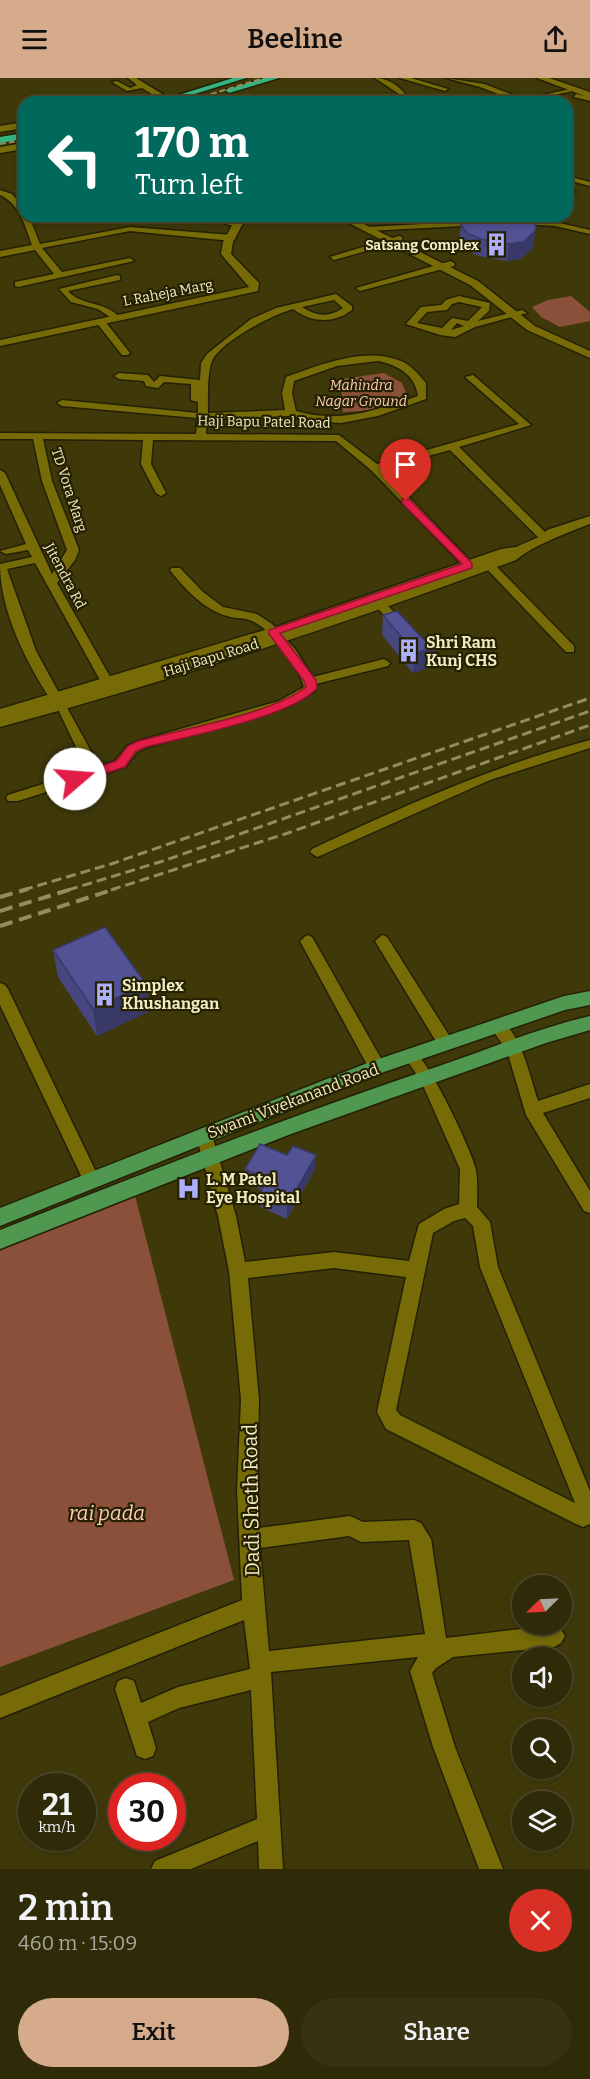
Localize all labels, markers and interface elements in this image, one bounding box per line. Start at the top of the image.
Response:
icon: menu [18,23,51,56]
text: Beeline [247,23,343,55]
icon: share [539,23,572,56]
text: 170 m [135,118,249,168]
icon: left [36,120,114,198]
text: Turn left [135,169,243,201]
building icon: Satsang Complex [484,232,510,258]
place label: Satsang Complex [365,237,479,254]
street label: L Raheja Marg [122,276,215,310]
park label: Mahindra Nagar Ground [315,377,407,410]
street label: Haji Bapu Patel Road [197,412,331,432]
pin [380,439,431,501]
street label: TD Vora Marg [47,446,91,534]
icon: arrive [389,448,422,481]
street label: Jitendra Rd [40,539,89,612]
place label: Shri Ram Kunj CHS [426,633,497,670]
street label: Haji Bapu Road [161,635,261,681]
building icon: Shri Ram Kunj CHS [395,638,421,664]
position arrow [43,747,107,811]
place label: Simplex Khushangan [122,976,220,1013]
building icon: Simplex Khushangan [91,981,117,1007]
street label: Swami Vivekanand Road [205,1059,382,1142]
place label: L. M Patel Eye Hospital [206,1170,300,1207]
hospital icon: L. M Patel Eye Hospital [175,1175,201,1201]
street label: Dadi Sheth Road [238,1423,264,1576]
park label: rai pada [69,1501,145,1525]
north arrow [512,1575,572,1635]
map controls [512,1575,572,1851]
button: sound [512,1647,572,1707]
button: search [512,1719,572,1779]
speed limit sign: 30 [108,1773,186,1851]
text: 21 [42,1787,72,1823]
button: layers [512,1791,572,1851]
text: km/h [38,1818,76,1836]
text: 2 min [18,1886,113,1930]
button: close [509,1889,572,1952]
text: 460 m · 15:09 [18,1931,137,1955]
button: Exit [18,1998,289,2067]
button: Share [301,1998,572,2067]

